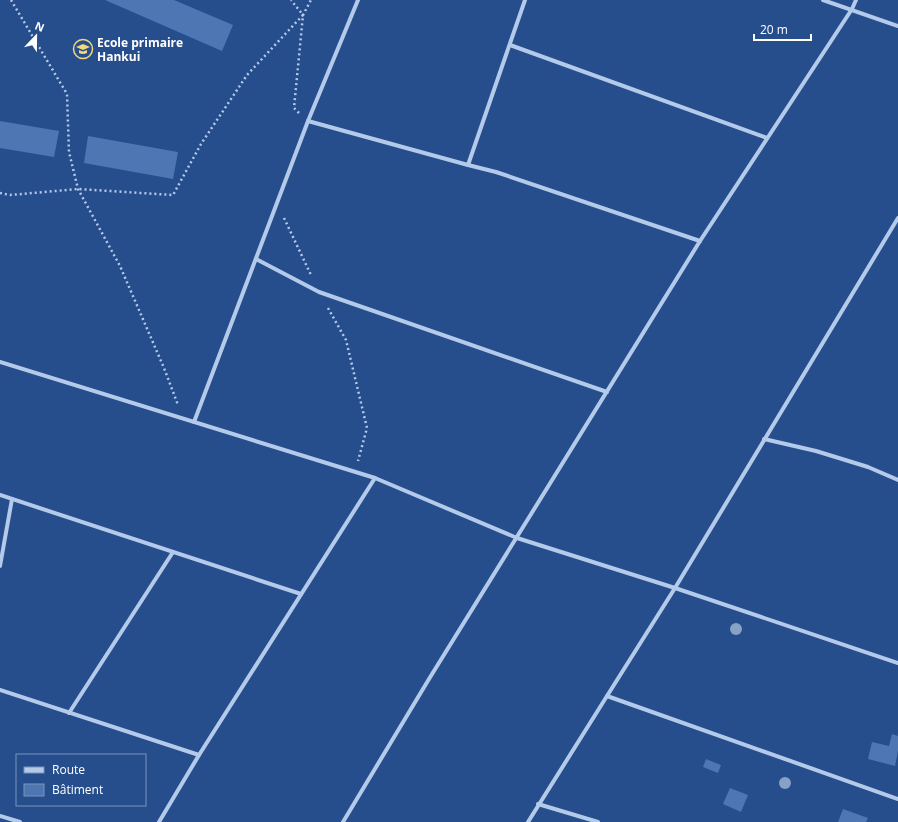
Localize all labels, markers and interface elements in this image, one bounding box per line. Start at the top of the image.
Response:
north arrow [16,16,56,56]
scale bar [754,16,811,42]
text: N [33,18,47,35]
text: 20 m [760,21,788,38]
place label: Ecole primaire Hankui [97,34,183,65]
school or university icon: Ecole primaire Hankui [72,38,94,60]
legend [16,754,146,806]
text: Route [52,761,85,778]
text: Bâtiment [52,781,103,798]

